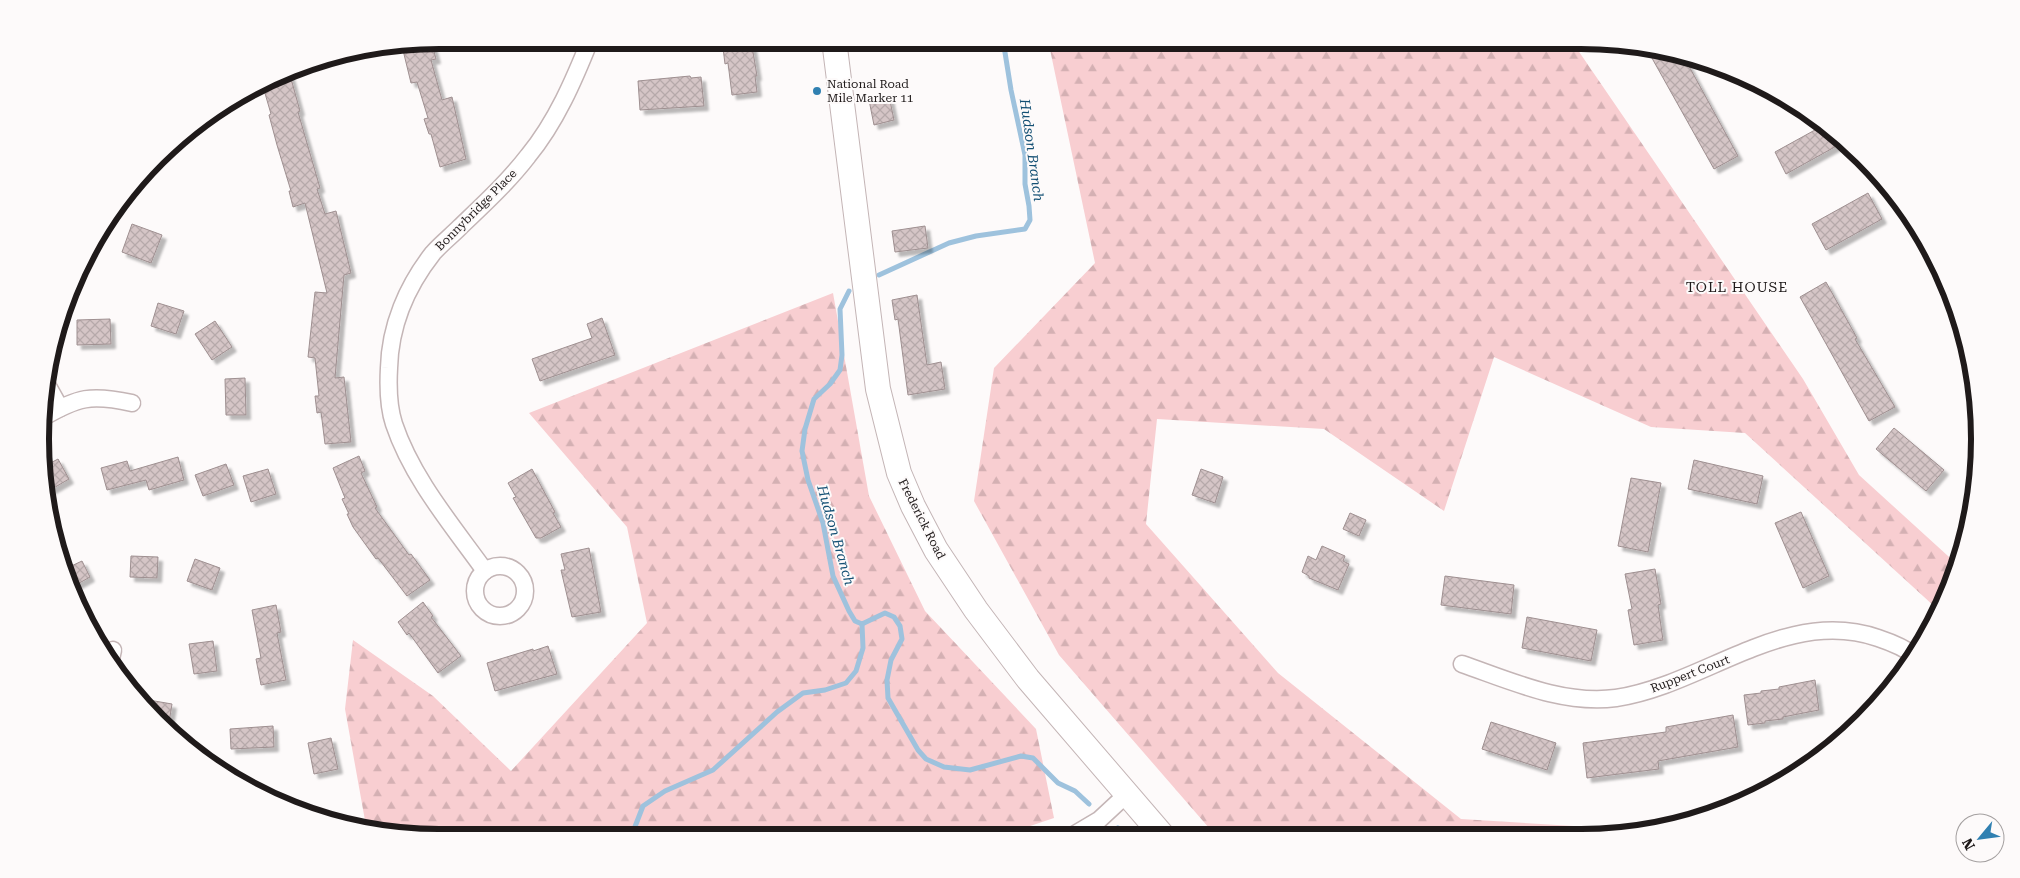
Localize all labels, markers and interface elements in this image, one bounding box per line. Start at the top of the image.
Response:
place label: National Road Mile Marker 11 [827,77,914,105]
marker: National Road Mile Marker 11 [811,85,823,97]
water label: Hudson Branch [1017,97,1047,203]
street label: Bonnybridge Place [432,166,520,254]
district label: TOLL HOUSE [1686,279,1788,295]
street label: Frederick Road [896,476,948,562]
water label: Hudson Branch [814,482,858,587]
street label: Ruppert Court [1648,652,1732,696]
north arrow [1955,813,2005,863]
text: N [1959,836,1978,853]

